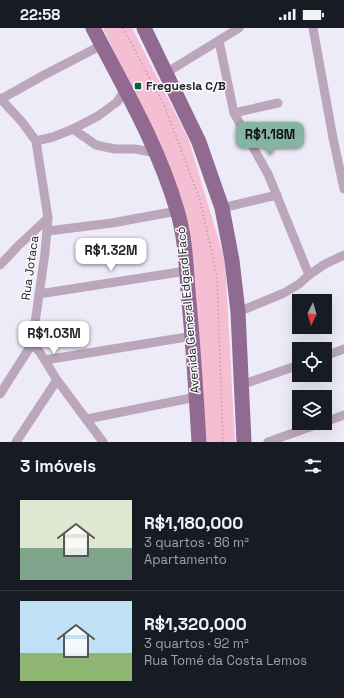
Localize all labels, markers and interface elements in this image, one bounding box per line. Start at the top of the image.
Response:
text: 22:58 [20,5,60,24]
place label: Freguesia C/B [146,78,226,94]
marker: Freguesia C/B [133,81,143,91]
pin: R$1.18M [233,122,307,156]
text: R$1.18M [245,126,295,143]
street label: Avenida General Edgard Facó [173,226,203,394]
street label: Rua Jotaca [18,235,42,301]
pin: R$1.32M [74,238,148,272]
text: R$1.32M [85,242,137,259]
north arrow [292,294,332,334]
map controls [292,294,332,430]
pin: R$1.03M [17,321,91,355]
text: R$1.03M [27,325,81,342]
button: locate [292,342,332,382]
button: layers [292,390,332,430]
text: 3 imóveis [20,455,96,477]
icon: filters [302,455,324,477]
text: R$1,180,000 [144,512,243,534]
icon: home [52,516,100,564]
text: 3 quartos · 86 m² [144,534,249,551]
text: Apartamento [144,551,227,568]
text: R$1,320,000 [144,613,247,635]
icon: home [52,617,100,665]
text: 3 quartos · 92 m² [144,635,249,652]
text: Rua Tomé da Costa Lemos [144,652,307,669]

